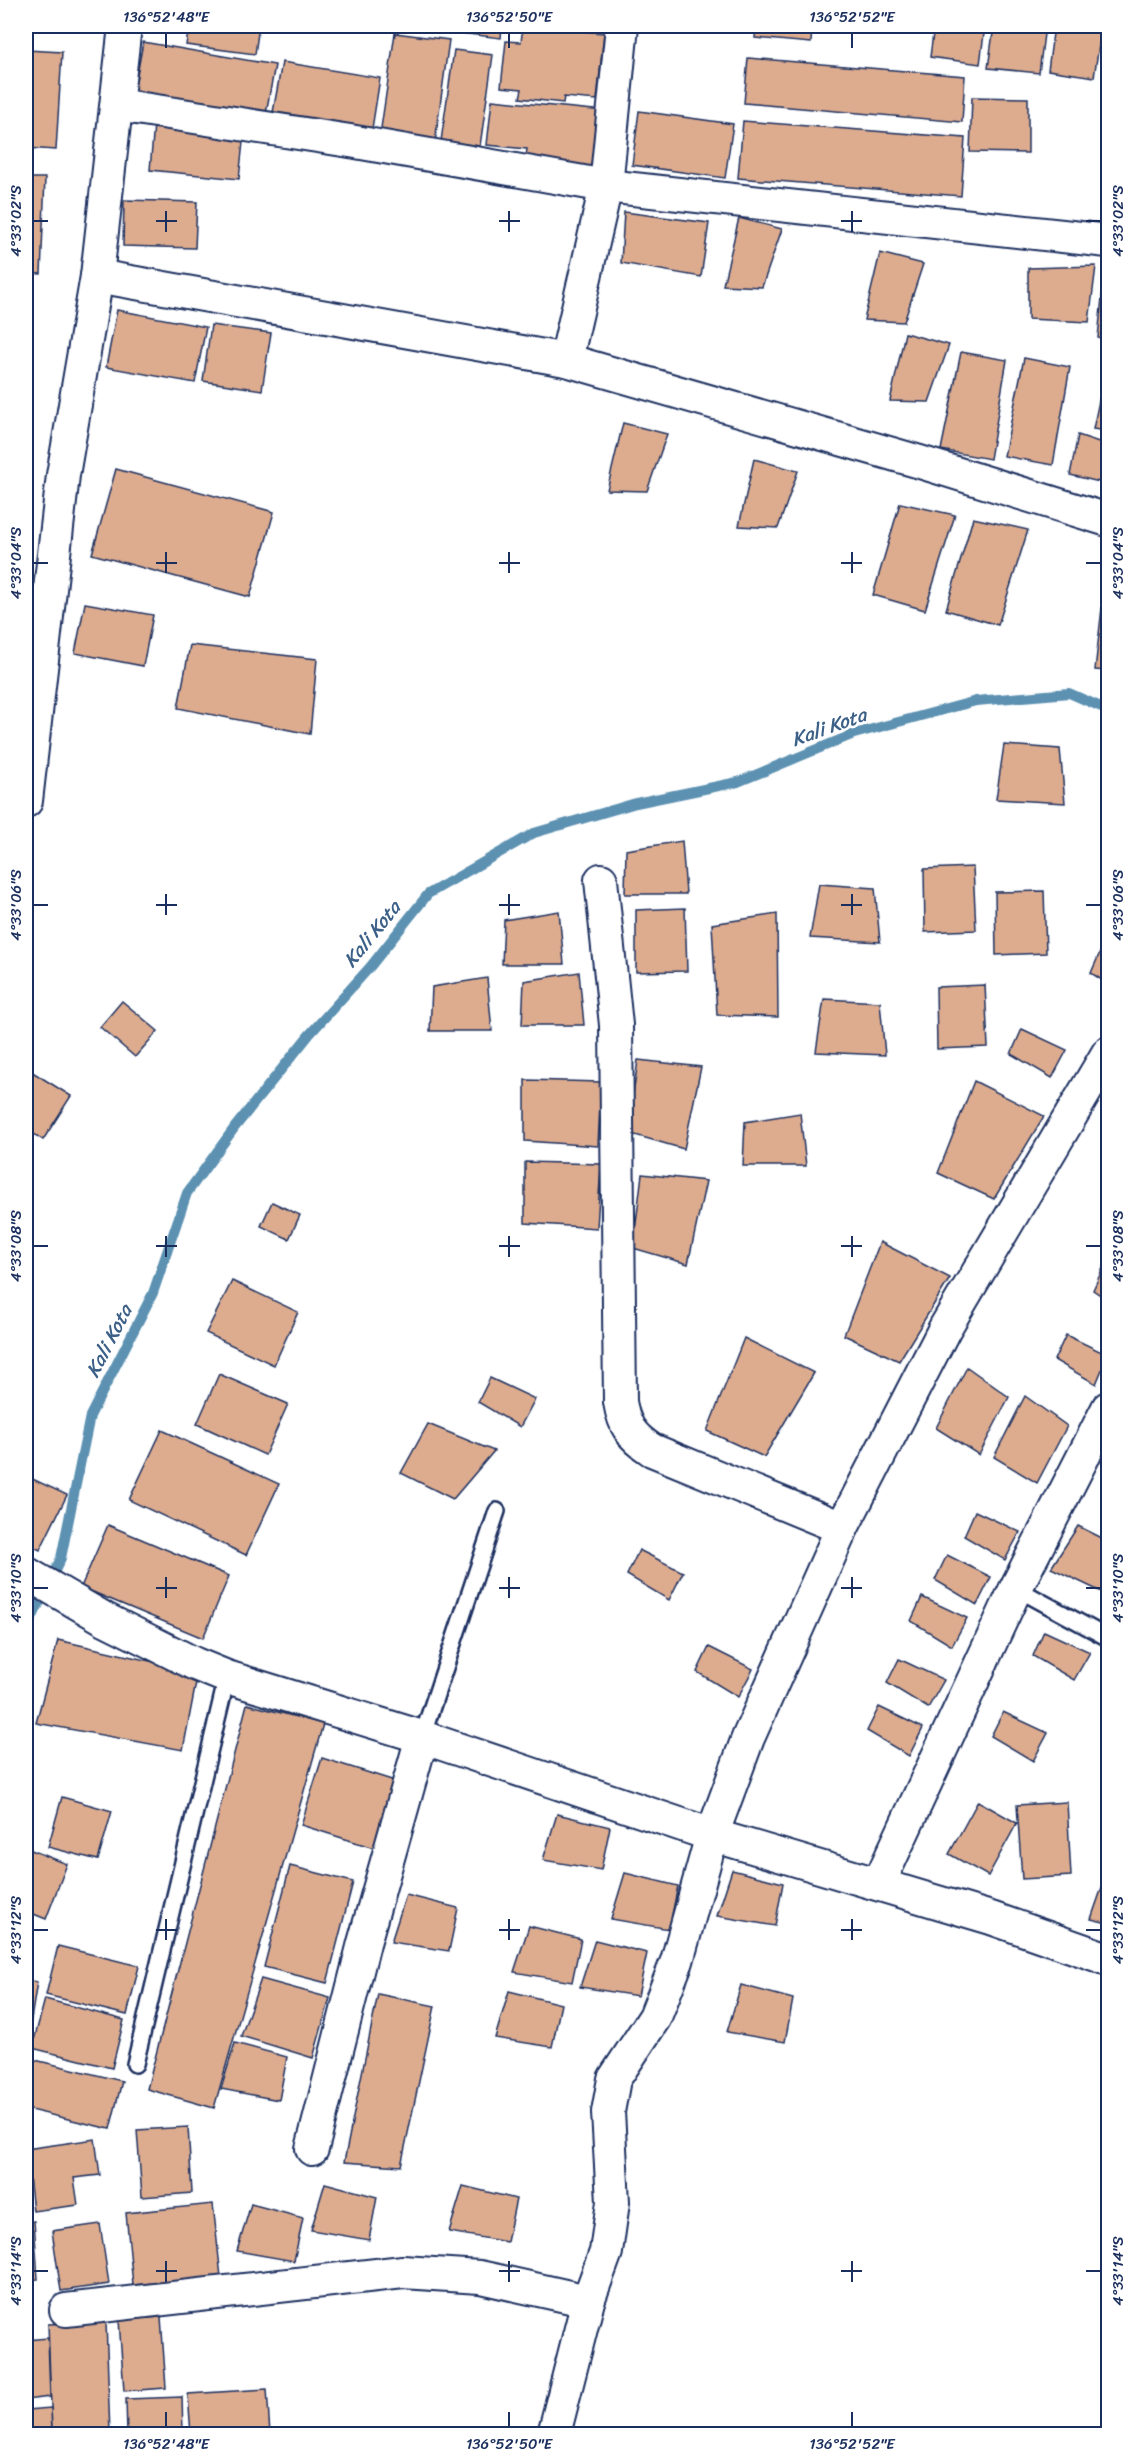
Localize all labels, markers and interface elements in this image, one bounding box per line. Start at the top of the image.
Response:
text: 136°52'48"E [123,4,211,30]
text: 136°52'50"E [466,4,554,30]
text: 136°52'52"E [809,4,896,30]
text: 4°33'02"S [3,185,29,257]
text: 4°33'02"S [1105,185,1131,257]
text: 4°33'04"S [3,526,29,599]
text: 4°33'04"S [1105,526,1131,599]
water label: Kali Kota [786,697,874,757]
text: 4°33'06"S [3,869,29,941]
text: 4°33'06"S [1105,869,1131,941]
water label: Kali Kota [334,891,411,975]
text: 4°33'08"S [3,1209,29,1282]
text: 4°33'08"S [1105,1209,1131,1282]
water label: Kali Kota [76,1296,143,1384]
text: 4°33'10"S [3,1553,29,1623]
text: 4°33'10"S [1105,1553,1131,1623]
text: 4°33'12"S [3,1895,29,1964]
text: 4°33'12"S [1105,1895,1131,1964]
text: 4°33'14"S [3,2236,29,2306]
text: 4°33'14"S [1105,2236,1131,2306]
text: 136°52'48"E [123,2431,211,2457]
text: 136°52'50"E [466,2431,554,2457]
text: 136°52'52"E [809,2431,896,2457]

